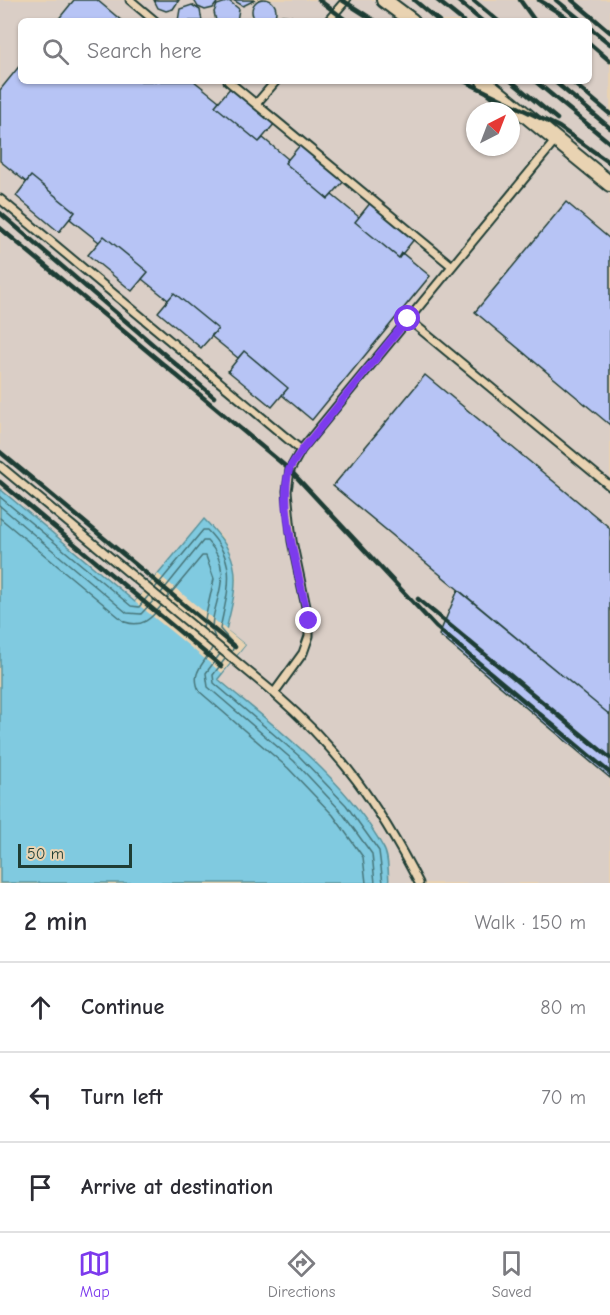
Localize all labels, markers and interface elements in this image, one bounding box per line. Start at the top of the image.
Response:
search box [18,18,592,84]
icon: search [39,35,72,68]
text: Search here [87,38,202,64]
north arrow [466,102,520,156]
route start [394,305,420,331]
route end [295,607,321,633]
scale bar [18,841,132,868]
text: 50 m [27,845,64,863]
text: 2 min [24,907,87,937]
text: Walk · 150 m [475,911,586,934]
icon: ahead [24,991,57,1024]
text: Continue [81,994,164,1020]
text: 80 m [540,996,586,1019]
icon: left [24,1081,57,1114]
text: Turn left [81,1084,163,1110]
text: 70 m [541,1086,586,1109]
icon: arrive [24,1171,57,1204]
text: Arrive at destination [81,1174,273,1200]
tab: Map [78,1247,111,1301]
tab: Directions [268,1247,335,1301]
tab: Saved [492,1247,532,1301]

